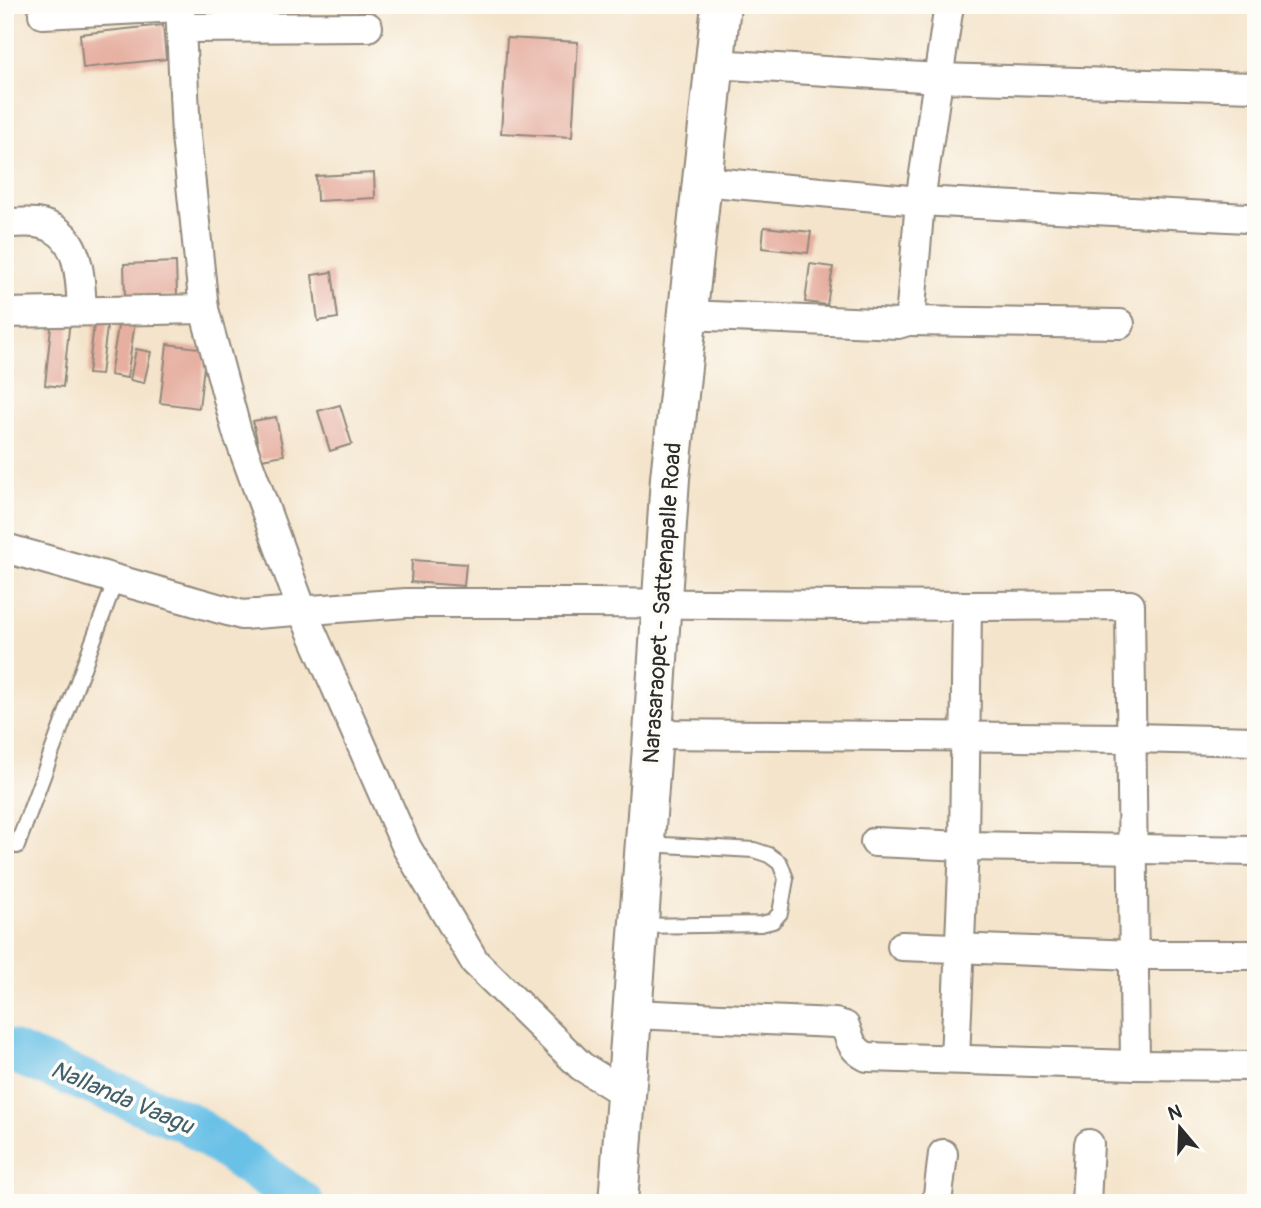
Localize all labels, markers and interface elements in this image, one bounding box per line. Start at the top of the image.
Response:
street label: Narasaraopet - Sattenapalle Road [636,441,688,765]
water label: Nallanda Vaagu [46,1055,199,1142]
north arrow [1146,1092,1216,1162]
text: N [1165,1099,1185,1126]

